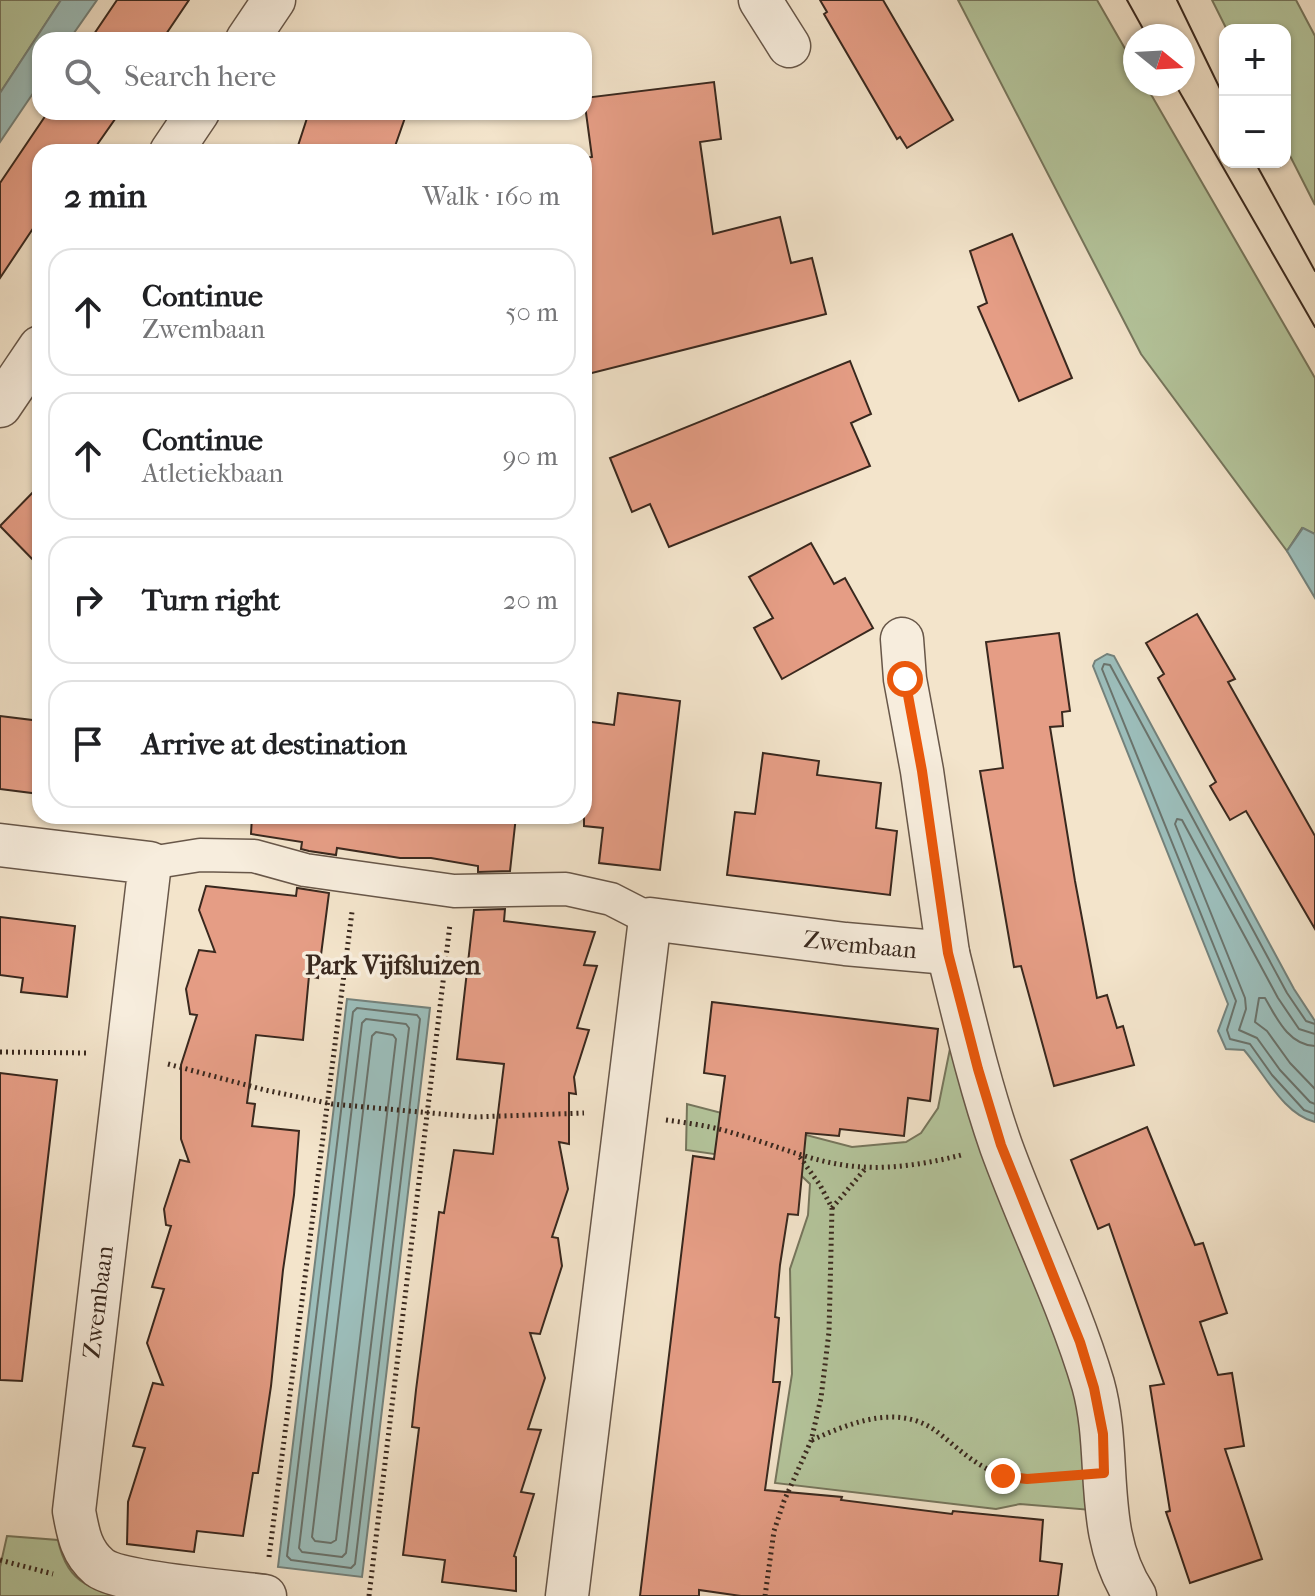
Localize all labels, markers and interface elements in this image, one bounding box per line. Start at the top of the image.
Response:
north arrow [1123,24,1195,96]
map controls [1219,24,1291,168]
button: + [1219,24,1291,96]
search box [32,32,592,120]
icon: search [60,54,104,98]
text: Search here [124,59,276,94]
button: − [1219,96,1291,168]
text: 2 min [64,176,147,216]
text: Walk · 160 m [422,181,560,212]
text: Continue [142,279,263,314]
icon: ahead [66,290,110,334]
text: 50 m [505,297,558,328]
text: Zwembaan [142,314,265,345]
text: Continue [142,423,263,458]
icon: ahead [66,434,110,478]
text: 90 m [503,441,558,472]
text: Atletiekbaan [142,458,283,489]
icon: right [66,578,110,622]
text: Turn right [142,583,280,618]
text: 20 m [503,585,558,616]
route start [887,661,923,697]
icon: arrive [66,722,110,766]
text: Arrive at destination [142,727,407,762]
street label: Zwembaan [802,925,918,964]
district label: Park Vijfsluizen [305,950,482,981]
street label: Zwembaan [77,1244,119,1360]
route end [985,1458,1021,1494]

